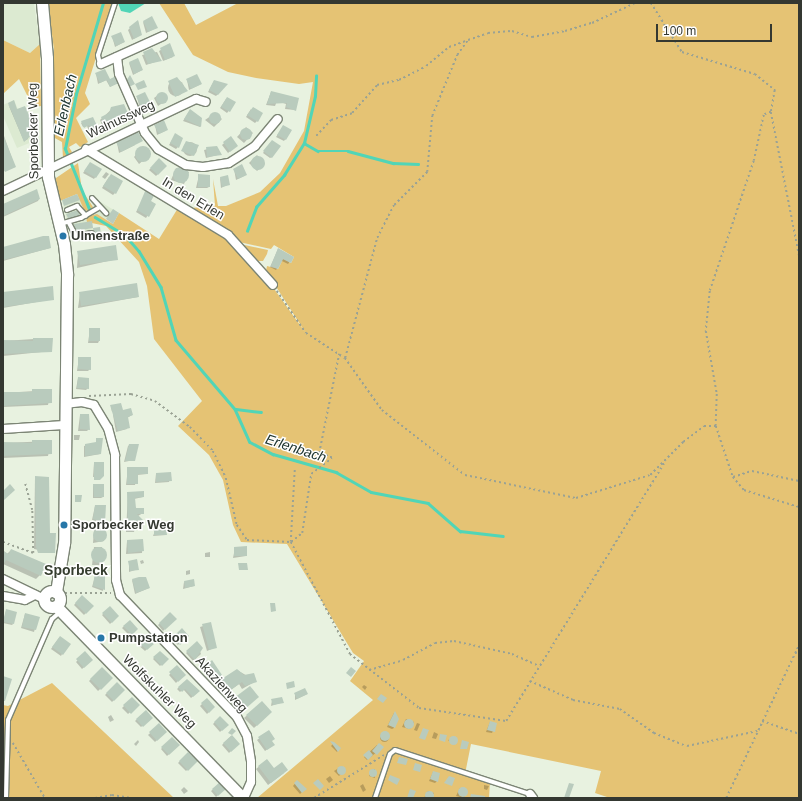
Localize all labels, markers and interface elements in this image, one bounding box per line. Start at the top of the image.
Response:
scale bar [658,16,774,42]
text: 100 m [663,24,696,38]
water label: Erlenbach [50,72,80,138]
street label: Sporbecker Weg [25,83,43,179]
street label: Walnussweg [85,97,157,143]
street label: In den Erlen [159,174,227,224]
place label: Ulmenstraße [71,228,150,244]
marker: Ulmenstraße [58,231,68,241]
water label: Erlenbach [263,430,329,466]
place label: Sporbecker Weg [72,517,174,533]
marker: Sporbecker Weg [59,520,69,530]
district label: Sporbeck [44,562,108,578]
place label: Pumpstation [109,630,188,646]
marker: Pumpstation [96,633,106,643]
street label: Wolfskuhler Weg [119,652,199,732]
street label: Akazienweg [192,654,250,716]

